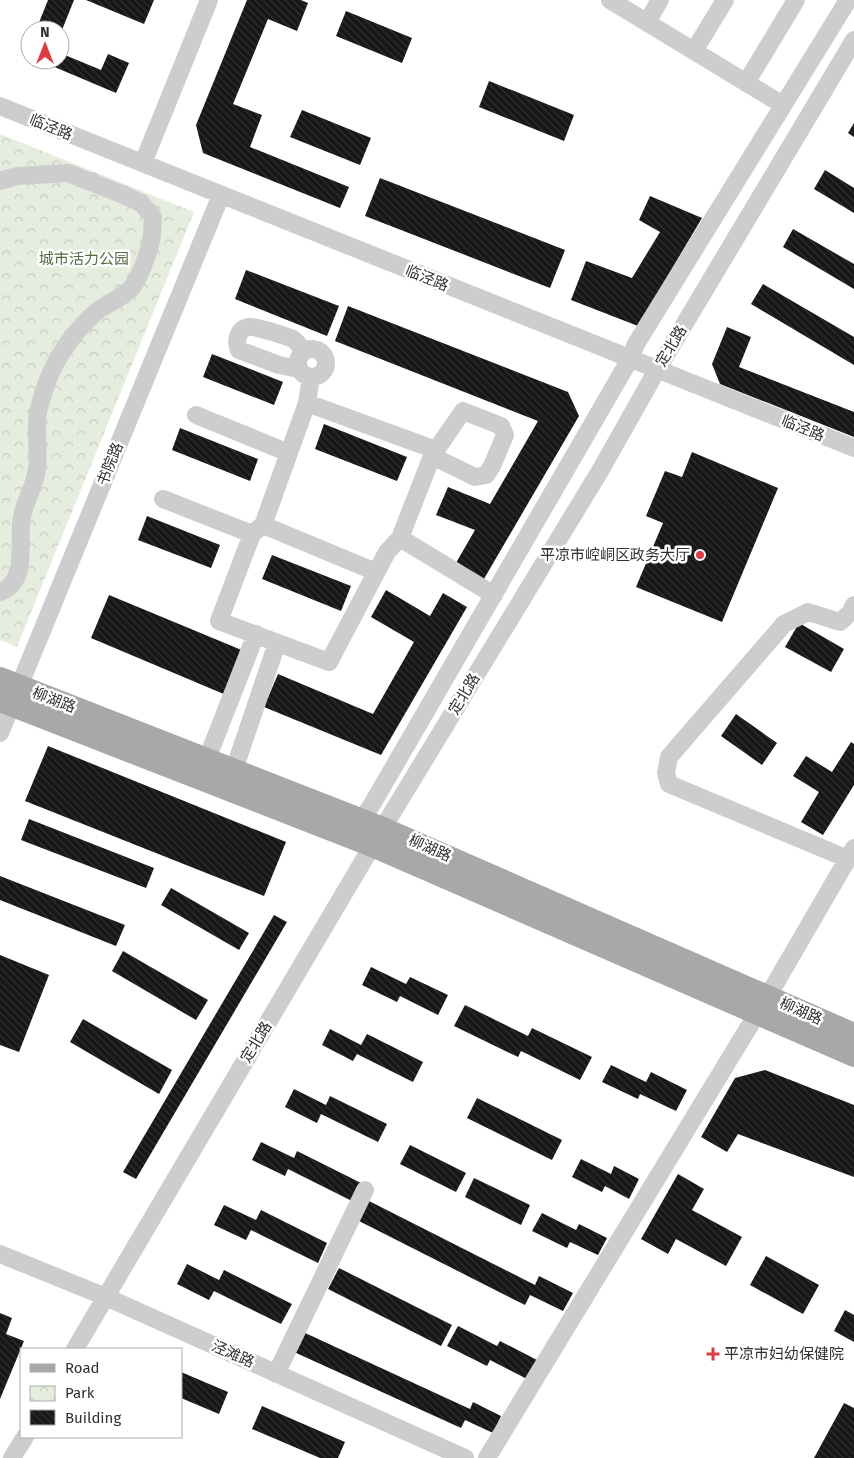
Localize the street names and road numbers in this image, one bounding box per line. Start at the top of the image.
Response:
street label: 临泾路 [27,110,75,144]
street label: 临泾路 [403,261,451,295]
street label: 定北路 [652,322,690,370]
street label: 临泾路 [779,411,827,445]
street label: 书院路 [93,440,127,488]
street label: 定北路 [445,670,483,718]
street label: 柳湖路 [30,684,78,716]
street label: 柳湖路 [406,831,454,865]
street label: 柳湖路 [777,994,825,1028]
street label: 定北路 [237,1018,275,1066]
street label: 泾滩路 [209,1337,257,1371]

